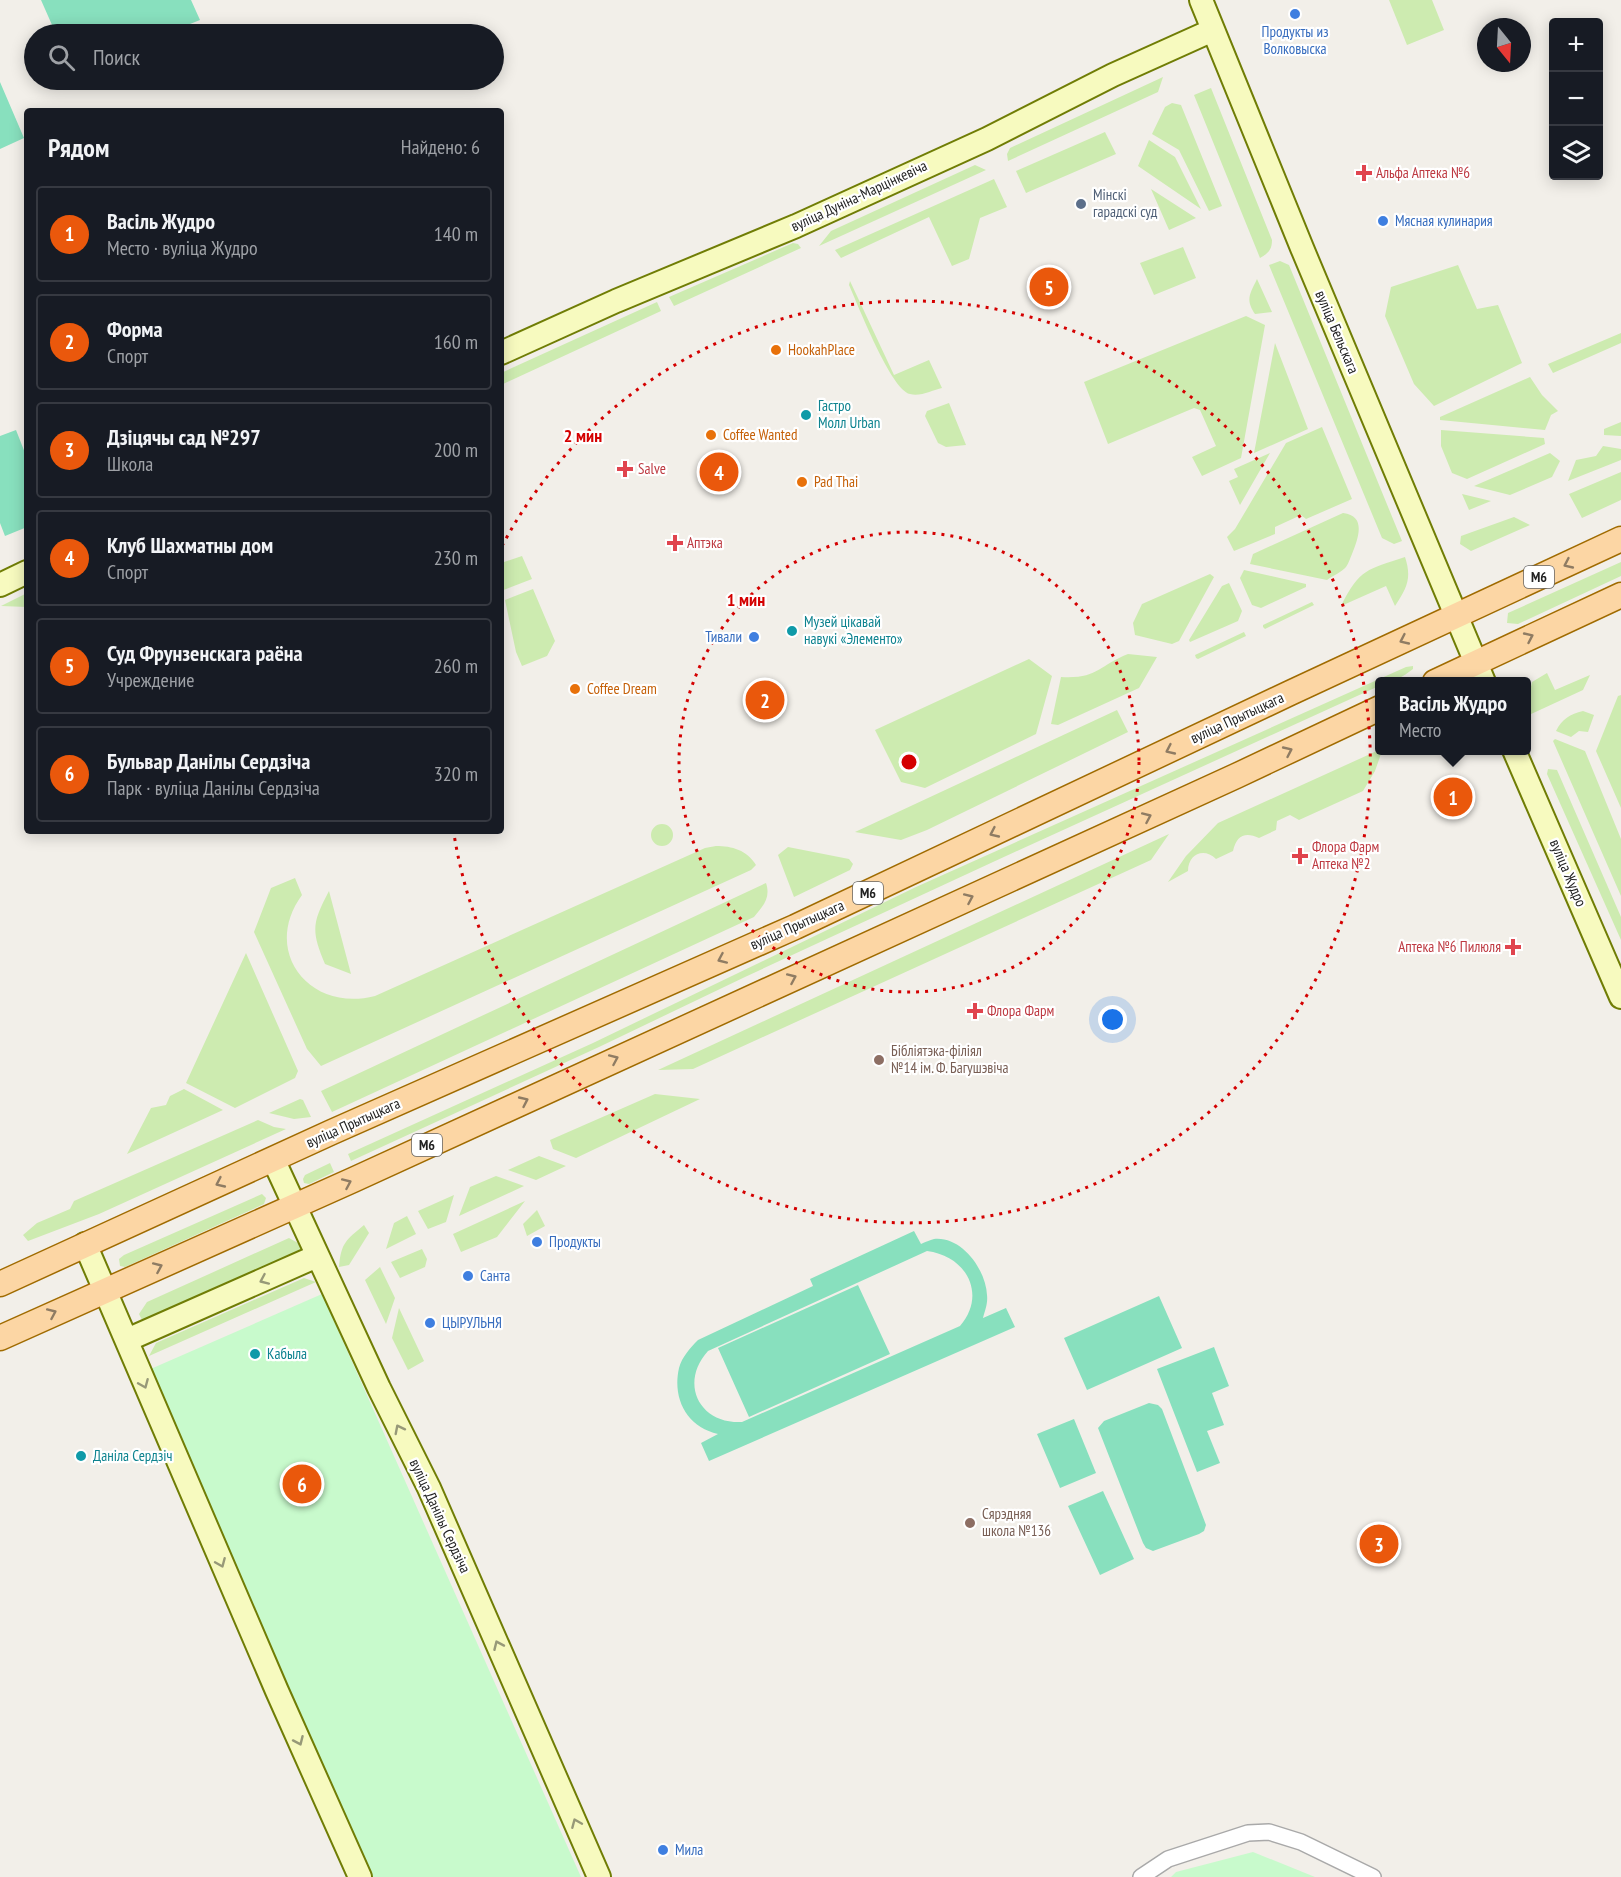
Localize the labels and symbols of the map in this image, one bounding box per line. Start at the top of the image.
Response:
marker: Продукты из Волковыска [1288,7,1302,21]
north arrow [1477,18,1531,72]
place label: Продукты из Волковыска [1262,22,1328,58]
street label: вуліца Дуніна-Марцінкевіча [788,156,930,235]
place label: Альфа Аптека №6 [1376,163,1470,182]
marker: Альфа Аптека №6 [1357,166,1371,180]
place label: Мінскі гарадскі суд [1093,185,1158,221]
marker: Мінскі гарадскі суд [1074,197,1088,211]
place label: Мясная кулинария [1395,211,1493,230]
marker: Мясная кулинария [1376,214,1390,228]
pin: 5 [1030,264,1068,310]
street label: вуліца Бельскага [1311,287,1364,376]
place label: HookahPlace [788,340,855,359]
marker: HookahPlace [769,343,783,357]
place label: Гастро Молл Urban [818,396,880,432]
marker: Гастро Молл Urban [799,408,813,422]
text: 2 мин [564,424,602,447]
place label: Coffee Wanted [723,425,797,444]
marker: Coffee Wanted [704,428,718,442]
pin: 4 [700,450,738,494]
place label: Salve [638,459,666,478]
marker: Salve [616,460,634,478]
place label: Pad Thai [814,472,858,491]
marker: Pad Thai [795,475,809,489]
place label: Аптэка [687,533,723,552]
marker: Аптэка [668,536,682,550]
one-way arrow [1563,557,1574,569]
road number: М6 [1524,566,1554,588]
text: 1 мин [727,588,765,611]
place label: Музей цікавай навукі «Элементо» [804,612,903,648]
marker: Музей цікавай навукі «Элементо» [785,624,799,638]
place label: Тивали [705,627,742,646]
marker: Тивали [747,630,761,644]
one-way arrow [1399,632,1410,644]
one-way arrow [1523,633,1534,645]
pin: 2 [746,678,784,722]
place label: Coffee Dream [587,679,657,698]
marker: Coffee Dream [568,682,582,696]
street label: вуліца Прытыцкага [1187,688,1287,747]
one-way arrow [1166,742,1177,754]
one-way arrow [1282,747,1293,759]
centre of rings [899,752,919,772]
pin: 1 [1434,774,1472,820]
one-way arrow [1140,812,1151,824]
one-way arrow [990,826,1001,838]
street label: вуліца Жудро [1546,836,1591,909]
place label: Флора Фарм Аптека №2 [1312,837,1379,873]
marker: Флора Фарм Аптека №2 [1293,849,1307,863]
road number: М6 [853,882,883,904]
one-way arrow [963,893,974,905]
street label: вуліца Прытыцкага [747,895,847,954]
place label: Аптека №6 Пилюля [1398,937,1501,956]
marker: Аптека №6 Пилюля [1506,940,1520,954]
one-way arrow [717,952,728,964]
one-way arrow [785,974,796,986]
place label: Флора Фарм [987,1001,1054,1020]
marker: Флора Фарм [968,1004,982,1018]
your location [1098,1005,1127,1034]
place label: Бібліятэка-філіял №14 ім. Ф. Багушэвіча [891,1041,1008,1077]
marker: Бібліятэка-філіял №14 ім. Ф. Багушэвіча [872,1053,886,1067]
one-way arrow [608,1055,619,1067]
street label: вуліца Прытыцкага [303,1093,403,1152]
one-way arrow [517,1096,528,1108]
road number: М6 [412,1134,442,1156]
one-way arrow [215,1176,226,1188]
one-way arrow [340,1178,351,1190]
place label: Продукты [549,1232,601,1251]
marker: Продукты [530,1235,544,1249]
one-way arrow [152,1262,163,1274]
place label: Санта [480,1266,510,1285]
marker: Санта [461,1269,475,1283]
one-way arrow [259,1273,270,1285]
one-way arrow [46,1308,57,1320]
place label: ЦЫРУЛЬНЯ [442,1313,502,1332]
marker: ЦЫРУЛЬНЯ [423,1316,437,1330]
place label: Кабыла [267,1344,307,1363]
marker: Кабыла [248,1347,262,1361]
one-way arrow [137,1377,149,1388]
one-way arrow [395,1424,407,1435]
place label: Даніла Сердзіч [93,1446,172,1465]
marker: Даніла Сердзіч [74,1449,88,1463]
street label: вуліца Данілы Сердзіча [406,1456,475,1576]
pin: 6 [282,1462,322,1506]
place label: Сярэдняя школа №136 [982,1504,1051,1540]
marker: Сярэдняя школа №136 [963,1516,977,1530]
pin: 3 [1360,1522,1398,1566]
one-way arrow [214,1556,226,1567]
one-way arrow [493,1640,505,1651]
one-way arrow [292,1735,304,1746]
one-way arrow [571,1819,583,1830]
place label: Мила [675,1840,703,1859]
marker: Мила [656,1843,670,1857]

